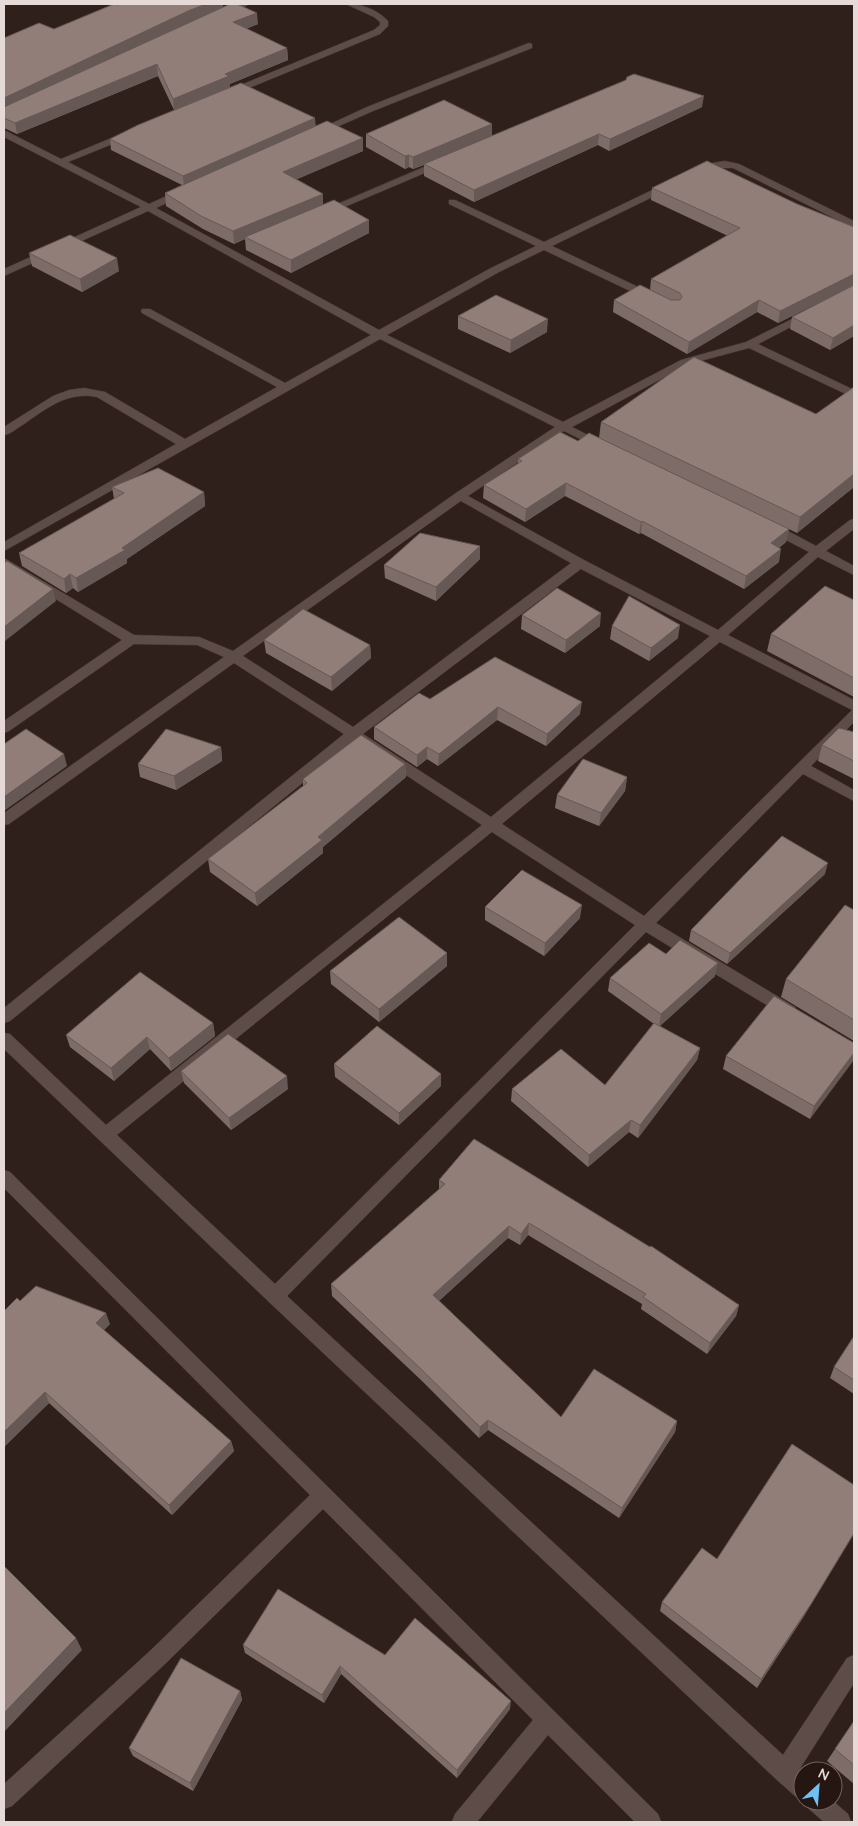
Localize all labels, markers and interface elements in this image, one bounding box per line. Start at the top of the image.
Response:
north arrow [793,1761,843,1811]
text: N [815,1764,832,1785]

